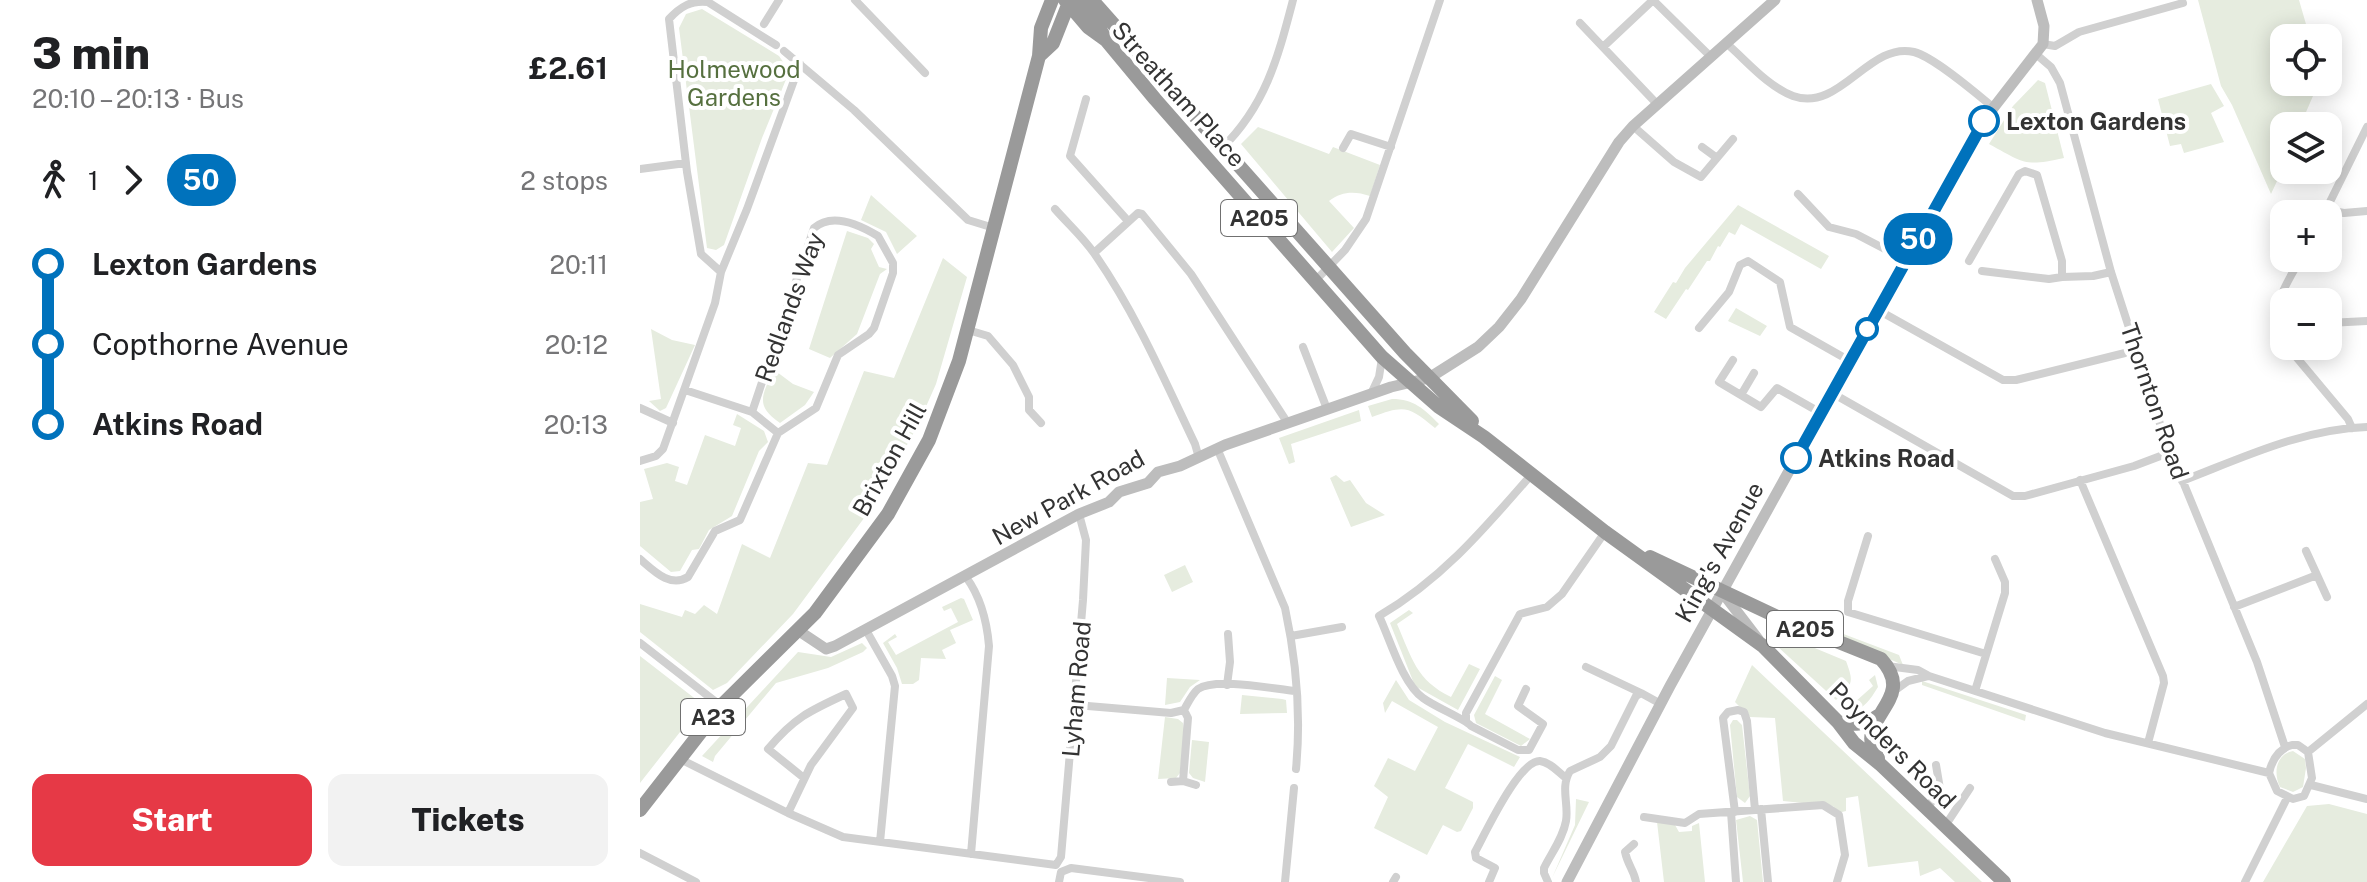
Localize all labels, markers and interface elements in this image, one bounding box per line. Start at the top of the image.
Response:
street label: Streatham Place [1107,16,1251,172]
map controls [2270,24,2342,360]
button: locate [2270,24,2342,96]
text: 3 min [32,27,150,79]
text: £2.61 [529,50,608,86]
park label: Holmewood Gardens [667,55,801,111]
text: 20:10 – 20:13 · Bus [32,83,244,114]
marker: Lexton Gardens [1969,106,1999,136]
place label: Lexton Gardens [2006,107,2186,135]
button: layers [2270,112,2342,184]
icon: walk [32,158,76,202]
icon: forward [111,158,155,202]
text: 50 [183,163,220,196]
text: 1 [88,165,99,196]
text: 2 stops [520,165,608,196]
road number: A205 [1221,200,1297,236]
button: + [2270,200,2342,272]
line badge: 50 [1882,213,1954,265]
text: 50 [1900,222,1936,255]
street label: Redlands Way [749,228,829,386]
text: Lexton Gardens [92,246,317,282]
text: 20:11 [550,249,608,280]
button: − [2270,288,2342,360]
unlabelled marker [1856,318,1878,340]
street label: Thornton Road [2115,319,2195,483]
text: Copthorne Avenue [92,326,349,362]
text: 20:12 [545,329,608,360]
street label: Brixton Hill [846,397,932,521]
text: Atkins Road [92,406,263,442]
text: 20:13 [544,409,608,440]
marker: Atkins Road [1781,443,1811,473]
street label: New Park Road [987,444,1149,550]
place label: Atkins Road [1818,444,1955,472]
street label: King's Avenue [1669,477,1769,627]
road number: A205 [1767,611,1843,647]
street label: Lyham Road [1056,620,1096,758]
street label: Poynders Road [1824,676,1962,814]
road number: A23 [681,699,745,735]
button: Start [32,774,312,866]
button: Tickets [328,774,608,866]

